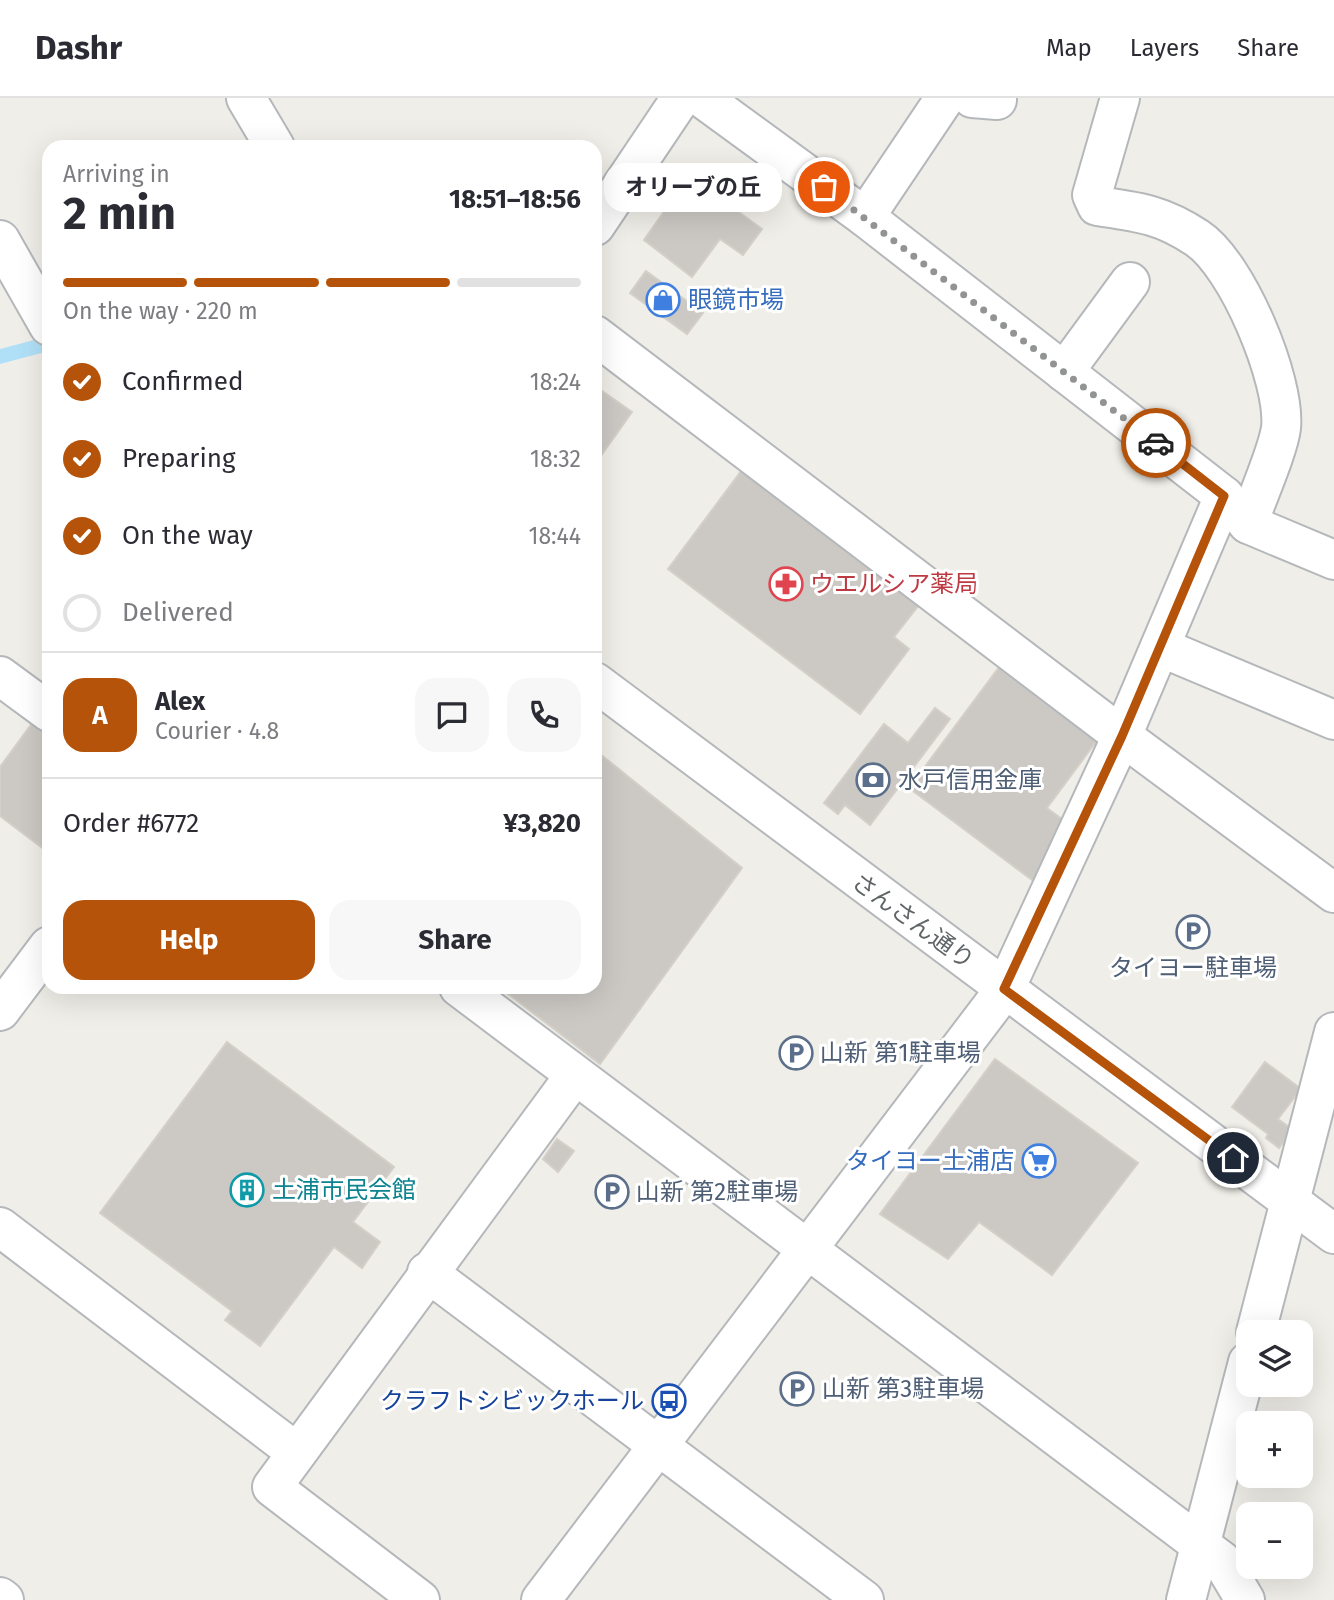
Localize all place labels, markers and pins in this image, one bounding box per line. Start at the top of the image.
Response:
pin [794,157,854,217]
callout: オリーブの丘 [604,162,782,212]
shop icon: 眼鏡市場 [644,281,682,319]
place label: 眼鏡市場 [688,286,784,314]
pharmacy icon: ウエルシア薬局 [767,565,805,603]
place label: ウエルシア薬局 [810,570,978,598]
bank icon: 水戸信用金庫 [854,761,892,799]
place label: 水戸信用金庫 [898,766,1042,794]
parking icon: タイヨー駐車場 [1174,913,1212,951]
place label: タイヨー駐車場 [1109,954,1277,982]
parking icon: 山新 第1駐車場 [777,1034,815,1072]
place label: 山新 第1駐車場 [820,1039,981,1067]
pin [1203,1128,1263,1188]
supermarket icon: タイヨー土浦店 [1020,1142,1058,1180]
place label: タイヨー土浦店 [846,1147,1014,1175]
building icon: 土浦市民会館 [228,1171,266,1209]
parking icon: 山新 第2駐車場 [593,1173,631,1211]
place label: 土浦市民会館 [272,1176,416,1204]
place label: 山新 第2駐車場 [636,1178,798,1206]
parking icon: 山新 第3駐車場 [778,1370,816,1408]
place label: 山新 第3駐車場 [822,1375,984,1403]
bus stop icon: クラフトシビックホール [650,1382,688,1420]
place label: クラフトシビックホール [380,1387,644,1415]

